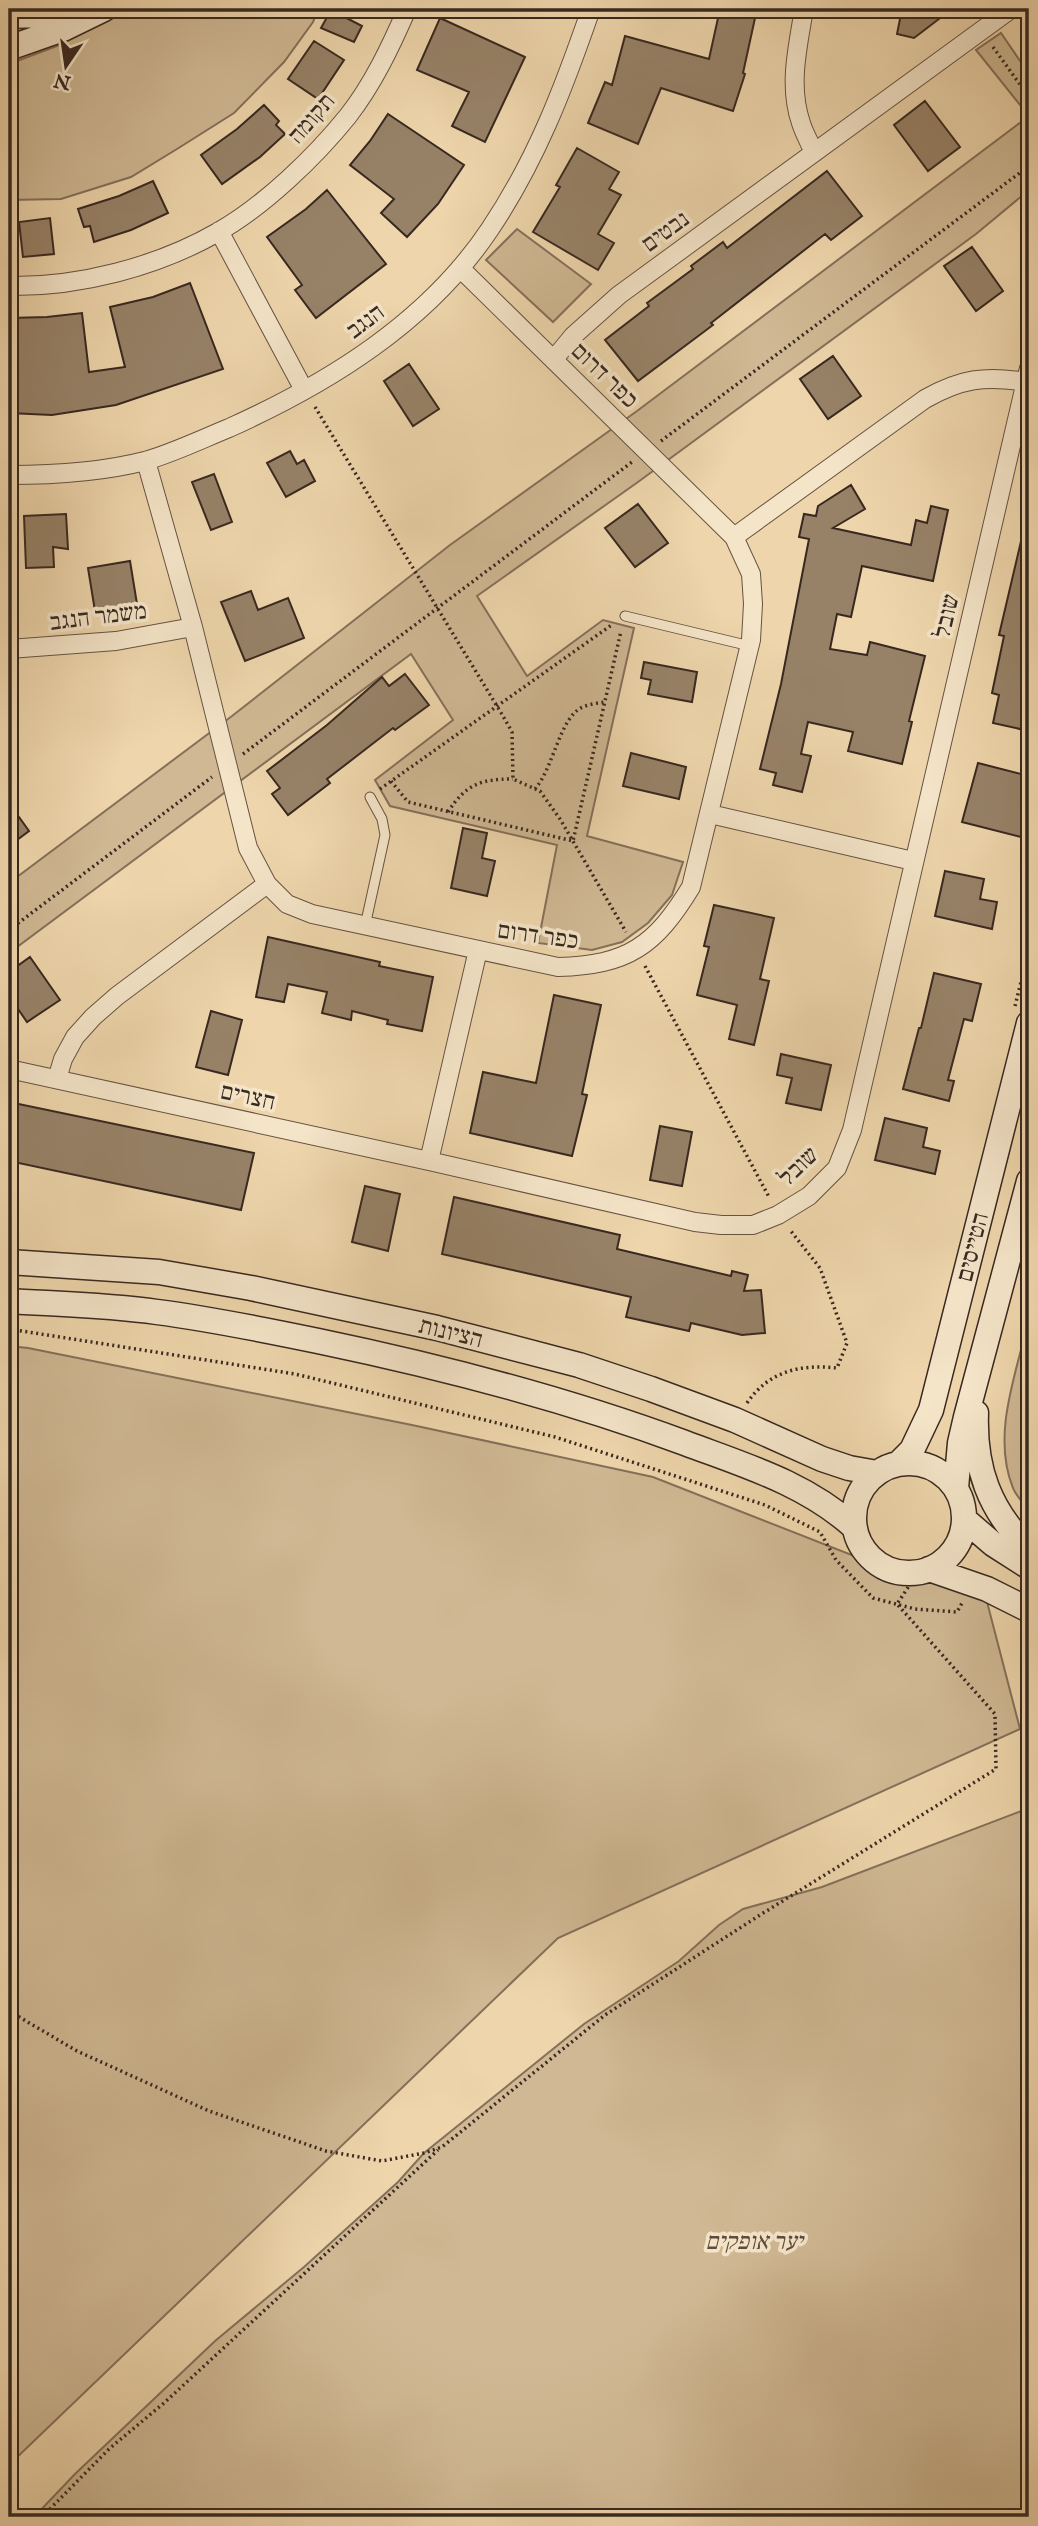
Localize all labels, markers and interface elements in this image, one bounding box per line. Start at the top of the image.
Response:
north arrow [32,32,102,102]
text: N [51,67,74,94]
street label: תקומה [281,87,343,151]
street label: נבטים [636,204,696,260]
street label: הנגב [340,298,391,347]
street label: כפר דרום [564,337,644,416]
street label: שובל [927,591,968,642]
street label: משמר הנגב [48,596,149,639]
street label: כפר דרום [495,915,580,958]
street label: חצרים [217,1077,278,1118]
street label: שובל [772,1140,826,1194]
street label: הטייסים [950,1210,997,1285]
street label: הציונות [415,1311,486,1356]
park label: יער אופקים [705,2227,805,2258]

